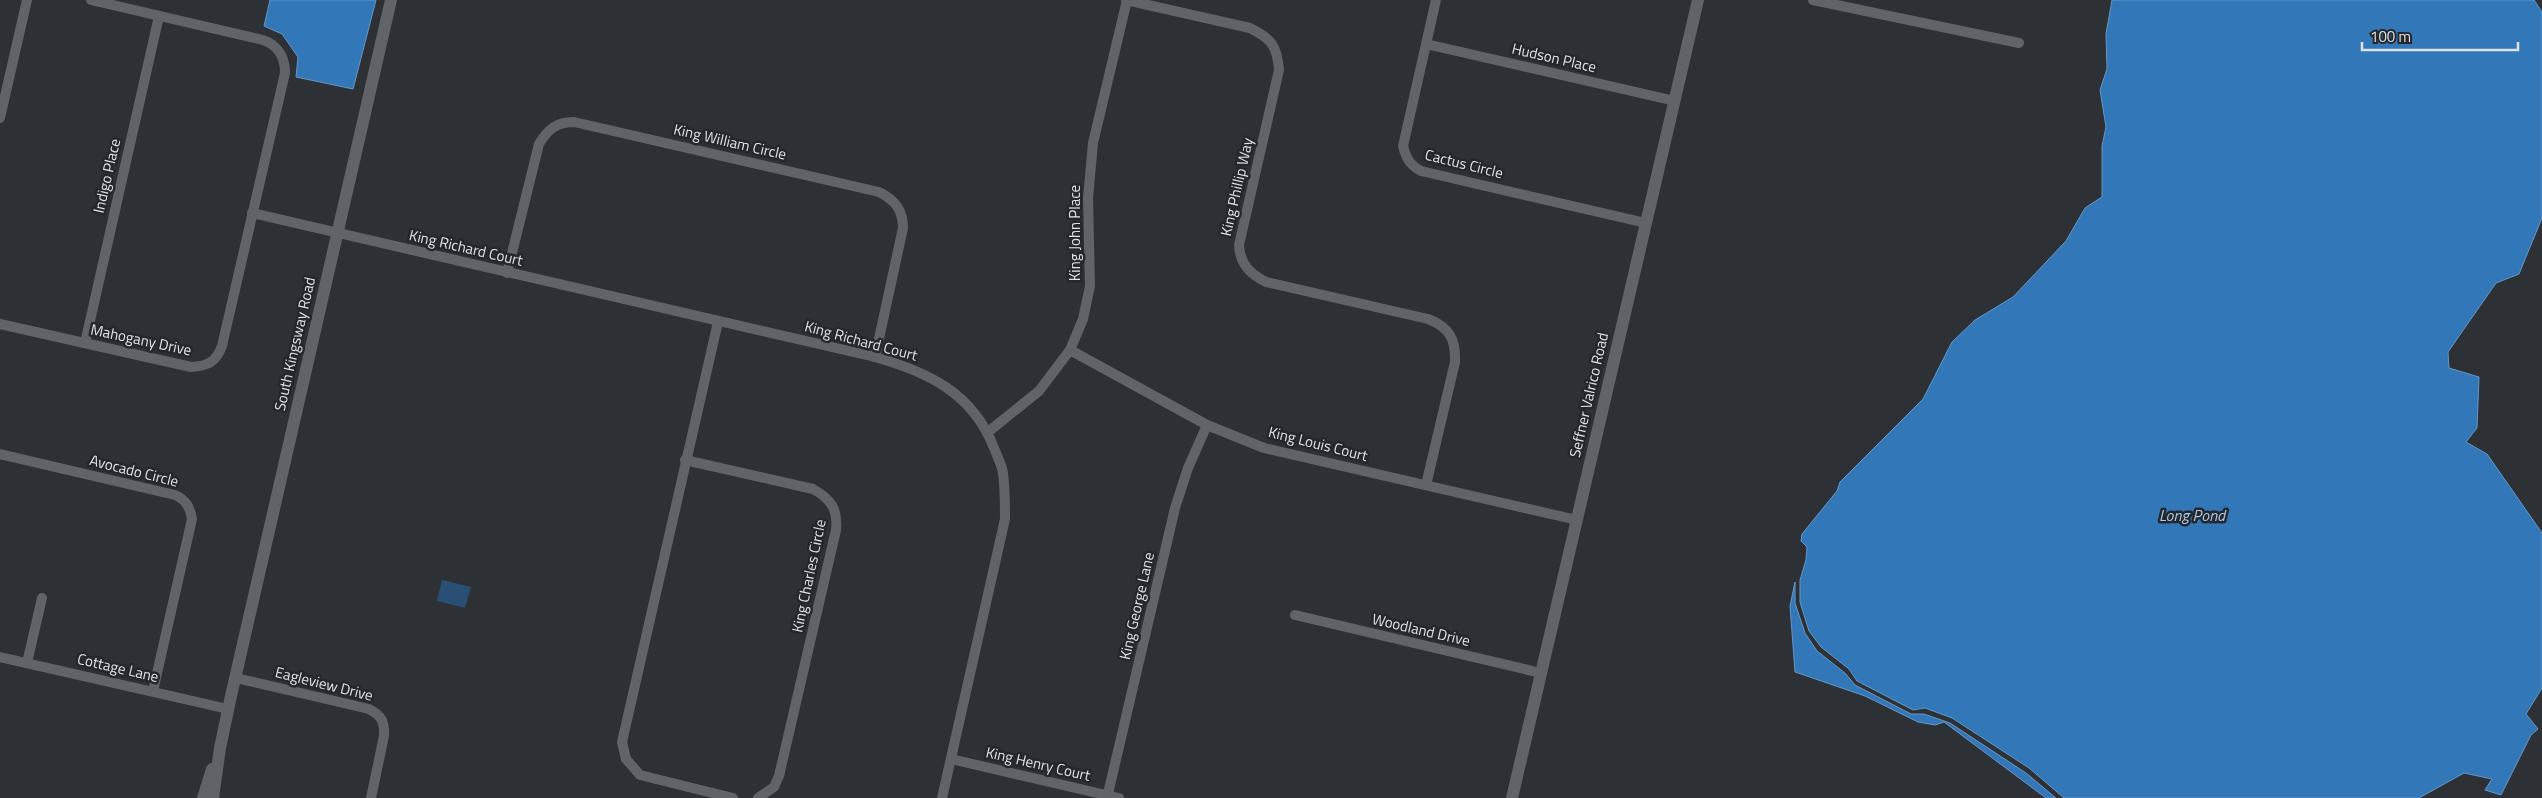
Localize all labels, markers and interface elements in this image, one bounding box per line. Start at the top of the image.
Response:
scale bar [2362,20,2518,52]
text: 100 m [2370,25,2411,48]
street label: Hudson Place [1510,37,1599,78]
street label: King William Circle [671,117,789,166]
street label: King Phillip Way [1214,135,1259,238]
street label: Indigo Place [87,136,126,215]
street label: Cactus Circle [1423,143,1506,184]
street label: King John Place [1063,185,1086,281]
street label: King Richard Court [407,223,526,272]
street label: South Kingsway Road [268,275,321,413]
street label: King Richard Court [802,314,921,367]
street label: Mahogany Drive [89,318,194,361]
street label: Seffner Valrico Road [1563,330,1614,460]
street label: King Louis Court [1266,420,1371,467]
street label: Avocado Circle [87,448,181,493]
water label: Long Pond [2159,503,2227,527]
street label: King Charles Circle [785,517,832,635]
street label: King George Lane [1113,550,1160,662]
street label: Woodland Drive [1370,607,1472,652]
street label: Cottage Lane [75,647,161,688]
street label: Eagleview Drive [273,660,375,707]
street label: King Henry Court [984,740,1093,787]

